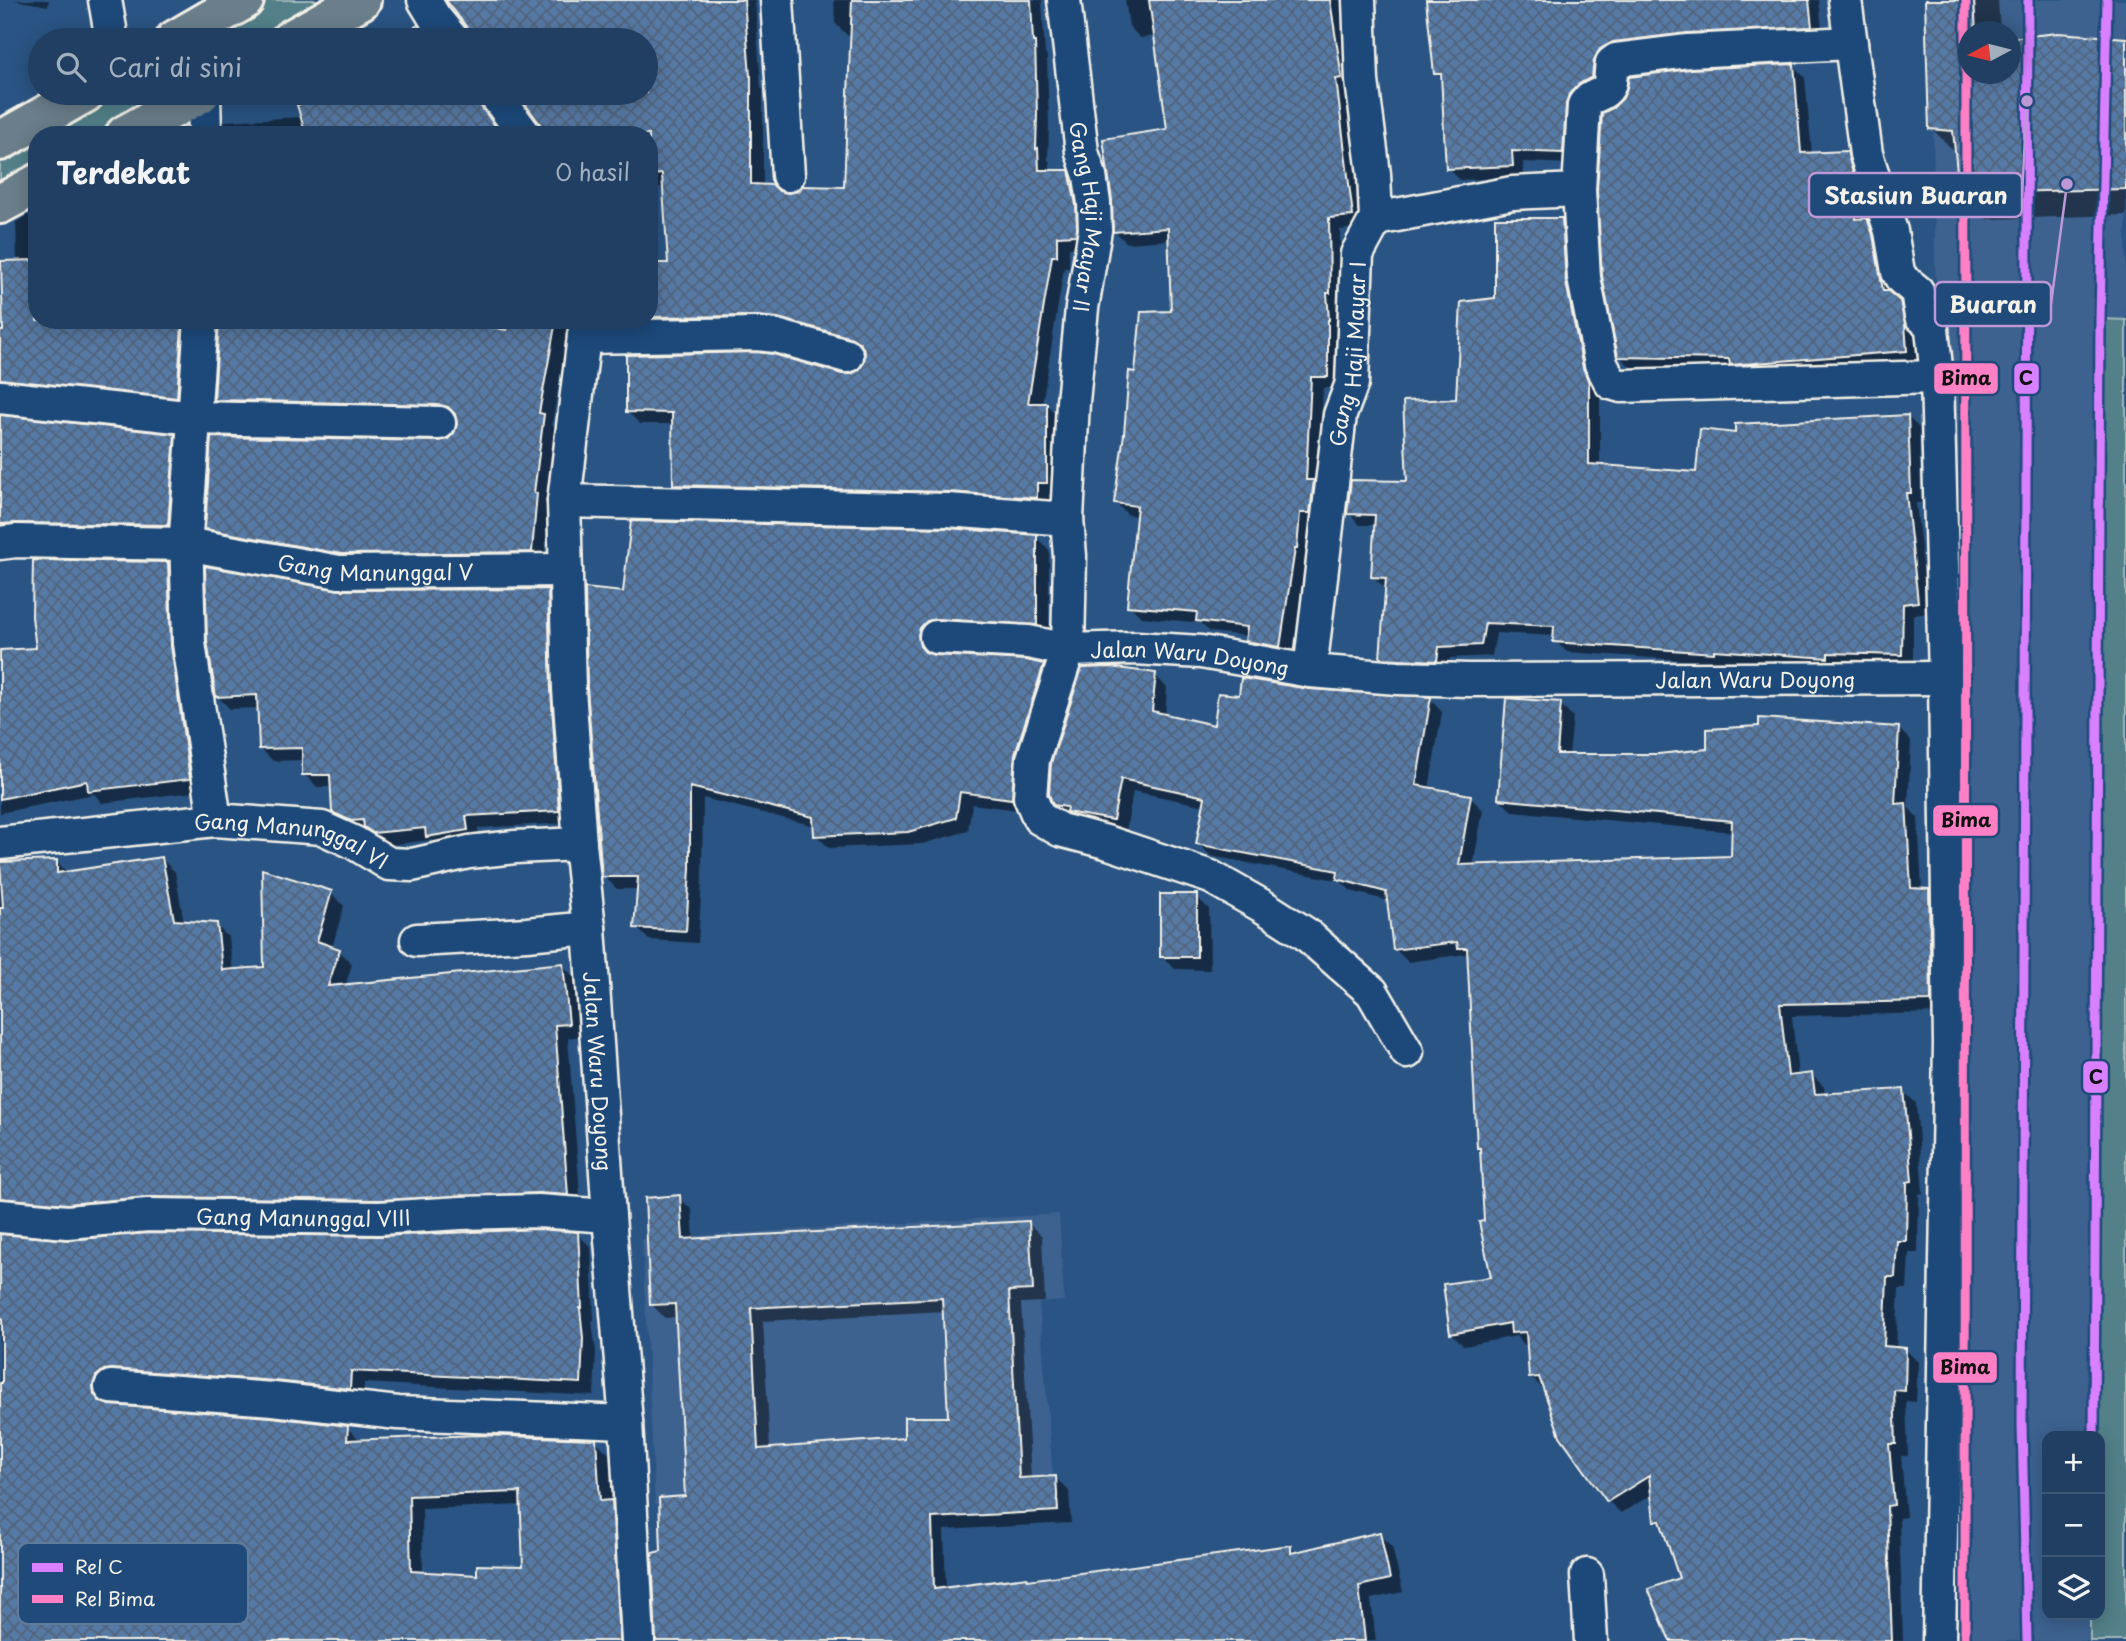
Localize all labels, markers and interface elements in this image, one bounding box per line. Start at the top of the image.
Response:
north arrow [1958,21,2021,84]
search box [28,28,658,105]
text: Cari di sini [108,47,242,86]
icon: search [52,48,90,86]
street label: Gang Haji Mayar II [1062,120,1111,313]
text: Terdekat [56,149,191,194]
text: 0 hasil [555,154,630,189]
callout: Stasiun Buaran [1809,173,2022,217]
text: Stasiun Buaran [1824,177,2008,212]
street label: Gang Haji Mayar I [1320,261,1373,448]
callout: Buaran [1935,282,2051,326]
text: Buaran [1949,286,2037,321]
line badge: Bima [1933,362,1999,395]
line badge: C [2013,362,2040,395]
text: Bima [1941,363,1991,391]
text: C [2019,363,2033,391]
street label: Gang Manunggal V [275,545,474,588]
street label: Jalan Waru Doyong [1090,632,1292,683]
street label: Jalan Waru Doyong [1655,662,1856,695]
street label: Gang Manunggal VI [192,804,395,876]
line badge: Bima [1932,804,1999,837]
text: Bima [1941,805,1991,833]
street label: Jalan Waru Doyong [576,970,622,1172]
line badge: C [2082,1060,2109,1094]
text: C [2089,1062,2103,1090]
street label: Gang Manunggal VIII [196,1200,412,1234]
line badge: Bima [1932,1351,1998,1384]
text: Bima [1940,1352,1990,1380]
map controls [2042,1431,2105,1620]
button: + [2042,1431,2105,1494]
button: − [2042,1494,2105,1557]
legend [18,1543,248,1624]
text: Rel C [75,1552,123,1580]
button: layers [2042,1557,2105,1620]
text: Rel Bima [75,1584,155,1612]

